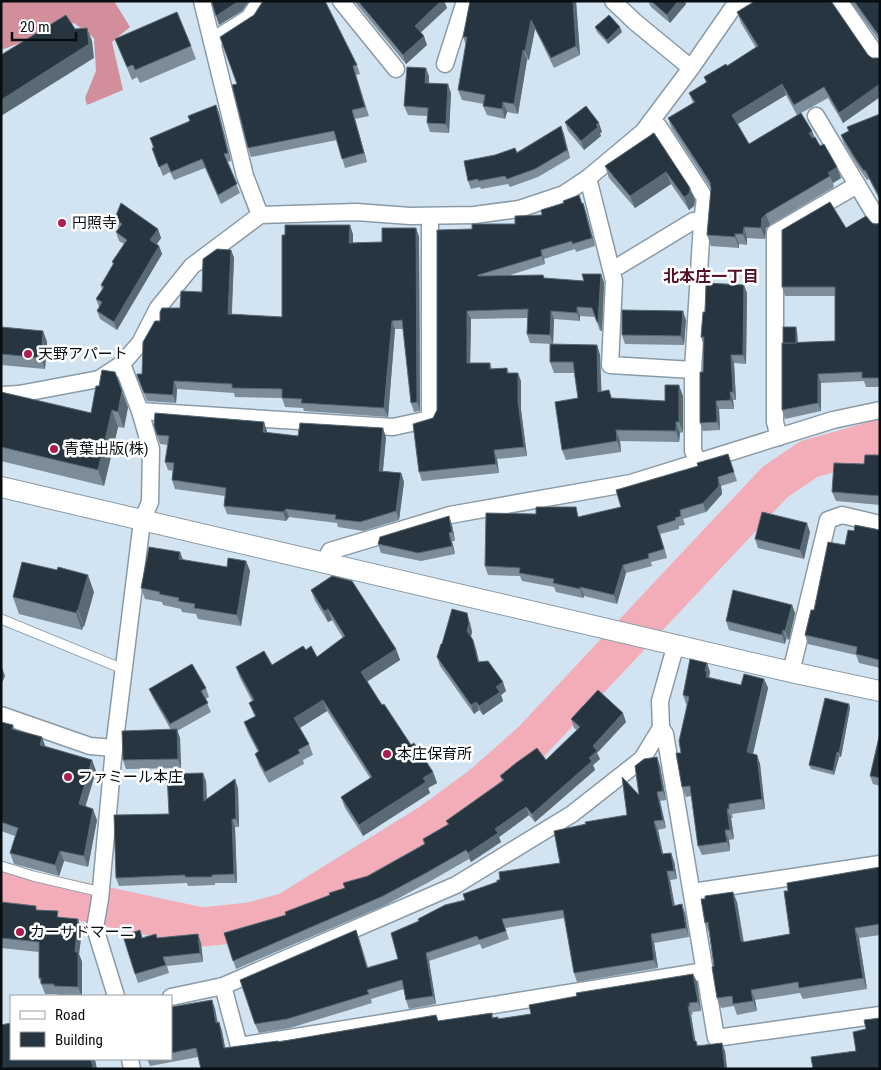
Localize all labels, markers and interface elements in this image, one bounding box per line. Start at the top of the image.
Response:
scale bar [12,10,76,42]
text: 20 m [20,18,50,36]
place label: 円照寺 [72,214,117,232]
marker: 円照寺 [56,217,68,229]
district label: 北本庄一丁目 [663,267,759,286]
place label: 天野アパート [38,345,128,363]
marker: 天野アパート [22,348,34,360]
place label: 青葉出版(株) [64,440,149,458]
marker: 青葉出版(株) [48,443,60,455]
place label: 本庄保育所 [397,745,472,763]
marker: 本庄保育所 [381,748,393,760]
place label: ファミール本庄 [78,768,183,786]
marker: ファミール本庄 [62,771,74,783]
place label: カーサドマーニ [30,923,135,941]
marker: カーサドマーニ [14,926,26,938]
legend [10,995,172,1060]
text: Road [55,1006,85,1024]
text: Building [55,1031,103,1049]

